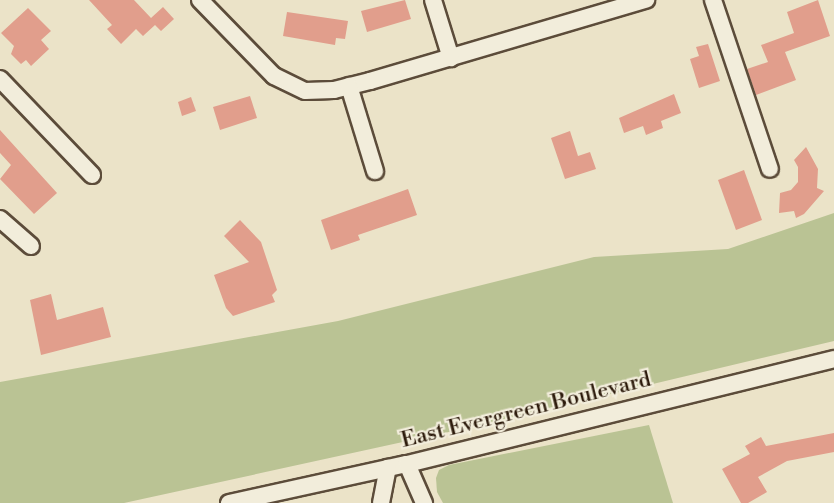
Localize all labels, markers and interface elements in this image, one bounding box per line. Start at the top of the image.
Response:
street label: East Evergreen Boulevard [398,366,654,454]

